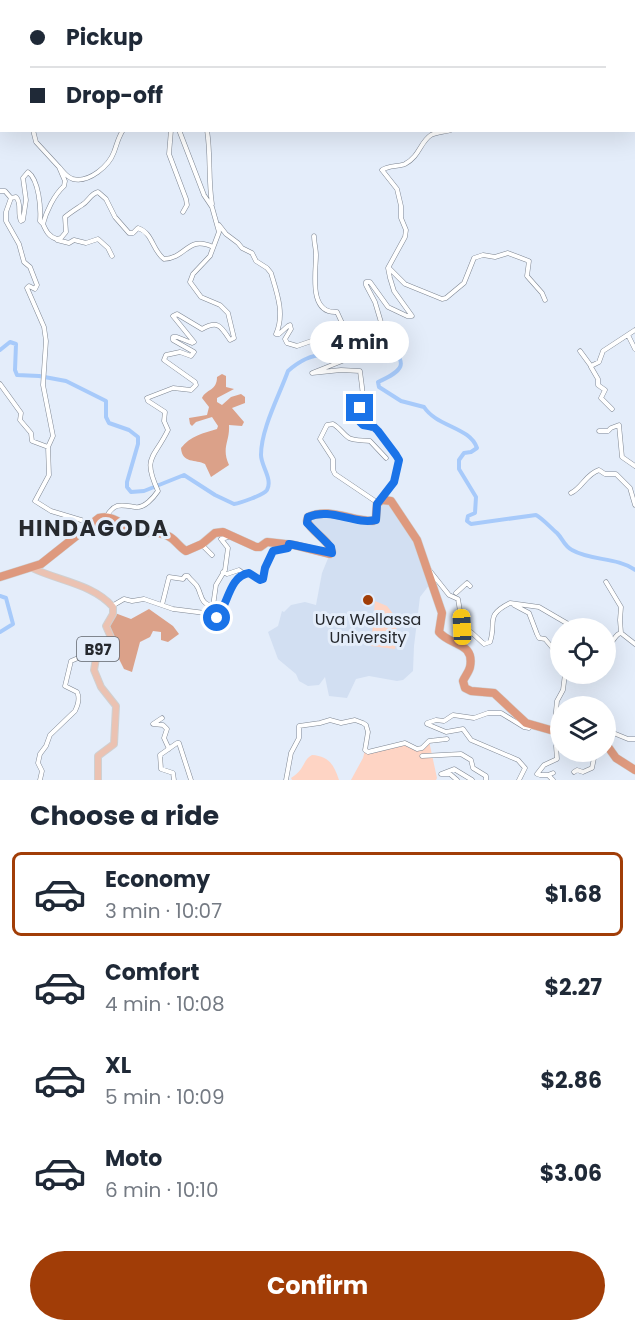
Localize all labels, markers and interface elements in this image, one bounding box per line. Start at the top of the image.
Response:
text: Pickup [66,22,143,53]
text: Drop-off [66,80,163,111]
callout: 4 min [310,321,410,363]
text: 4 min [330,328,389,356]
route end [346,394,373,421]
district label: HINDAGODA [18,513,170,544]
marker: Uva Wellassa University [361,593,375,607]
route start [203,604,230,631]
place label: Uva Wellassa University [315,608,421,649]
car [452,609,472,645]
map controls [550,618,616,762]
button: locate [550,618,616,684]
road number: B97 [77,637,119,661]
button: layers [550,696,616,762]
text: Choose a ride [30,797,219,834]
text: Economy [105,864,210,895]
icon: car [33,867,87,921]
text: $1.68 [545,879,602,910]
text: 3 min · 10:07 [105,897,222,925]
text: Comfort [105,957,199,988]
icon: car [33,960,87,1014]
text: $2.27 [544,972,602,1003]
text: 4 min · 10:08 [105,990,225,1018]
text: XL [105,1050,131,1081]
icon: car [33,1053,87,1107]
text: $2.86 [540,1065,602,1096]
text: 5 min · 10:09 [105,1083,225,1111]
text: Moto [105,1143,162,1174]
icon: car [33,1146,87,1200]
text: $3.06 [540,1158,602,1189]
text: 6 min · 10:10 [105,1176,218,1204]
button: Confirm [30,1251,605,1320]

